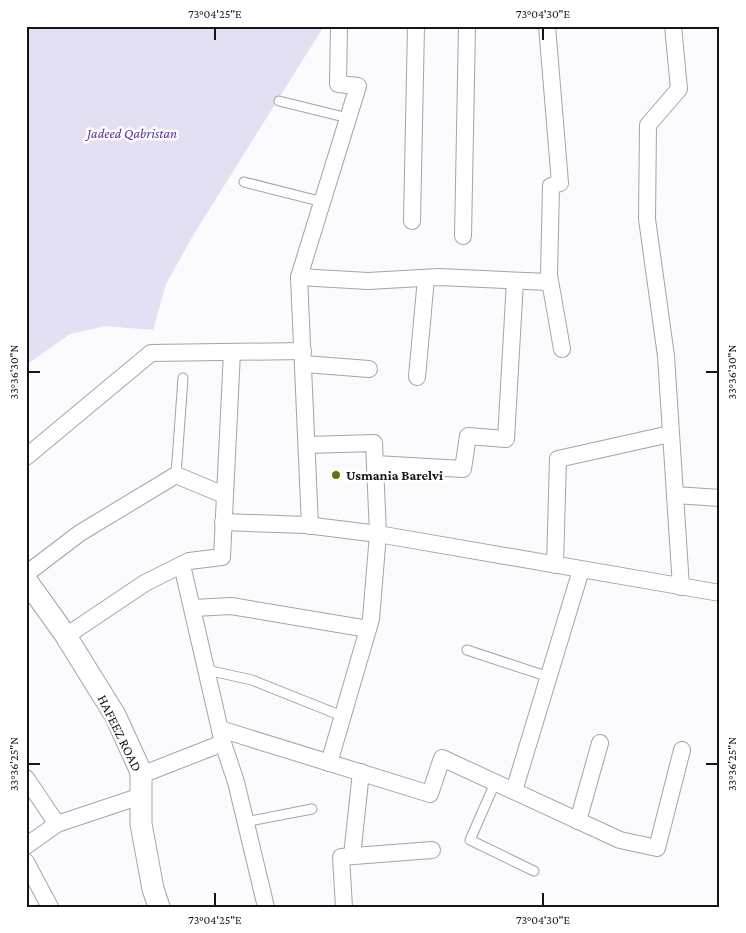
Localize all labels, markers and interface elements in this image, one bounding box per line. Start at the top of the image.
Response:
text: 73°04'25"E [188,7,242,21]
text: 73°04'30"E [516,7,570,21]
park label: Jadeed Qabristan [84,125,177,141]
text: 33°36'30"N [7,345,21,399]
text: 33°36'30"N [725,345,739,399]
place label: Usmania Barelvi [346,467,443,483]
marker: Usmania Barelvi [330,469,342,481]
street label: HAFEEZ ROAD [95,692,145,774]
text: 33°36'25"N [7,737,21,791]
text: 33°36'25"N [725,737,739,791]
text: 73°04'25"E [188,913,242,927]
text: 73°04'30"E [516,913,570,927]

